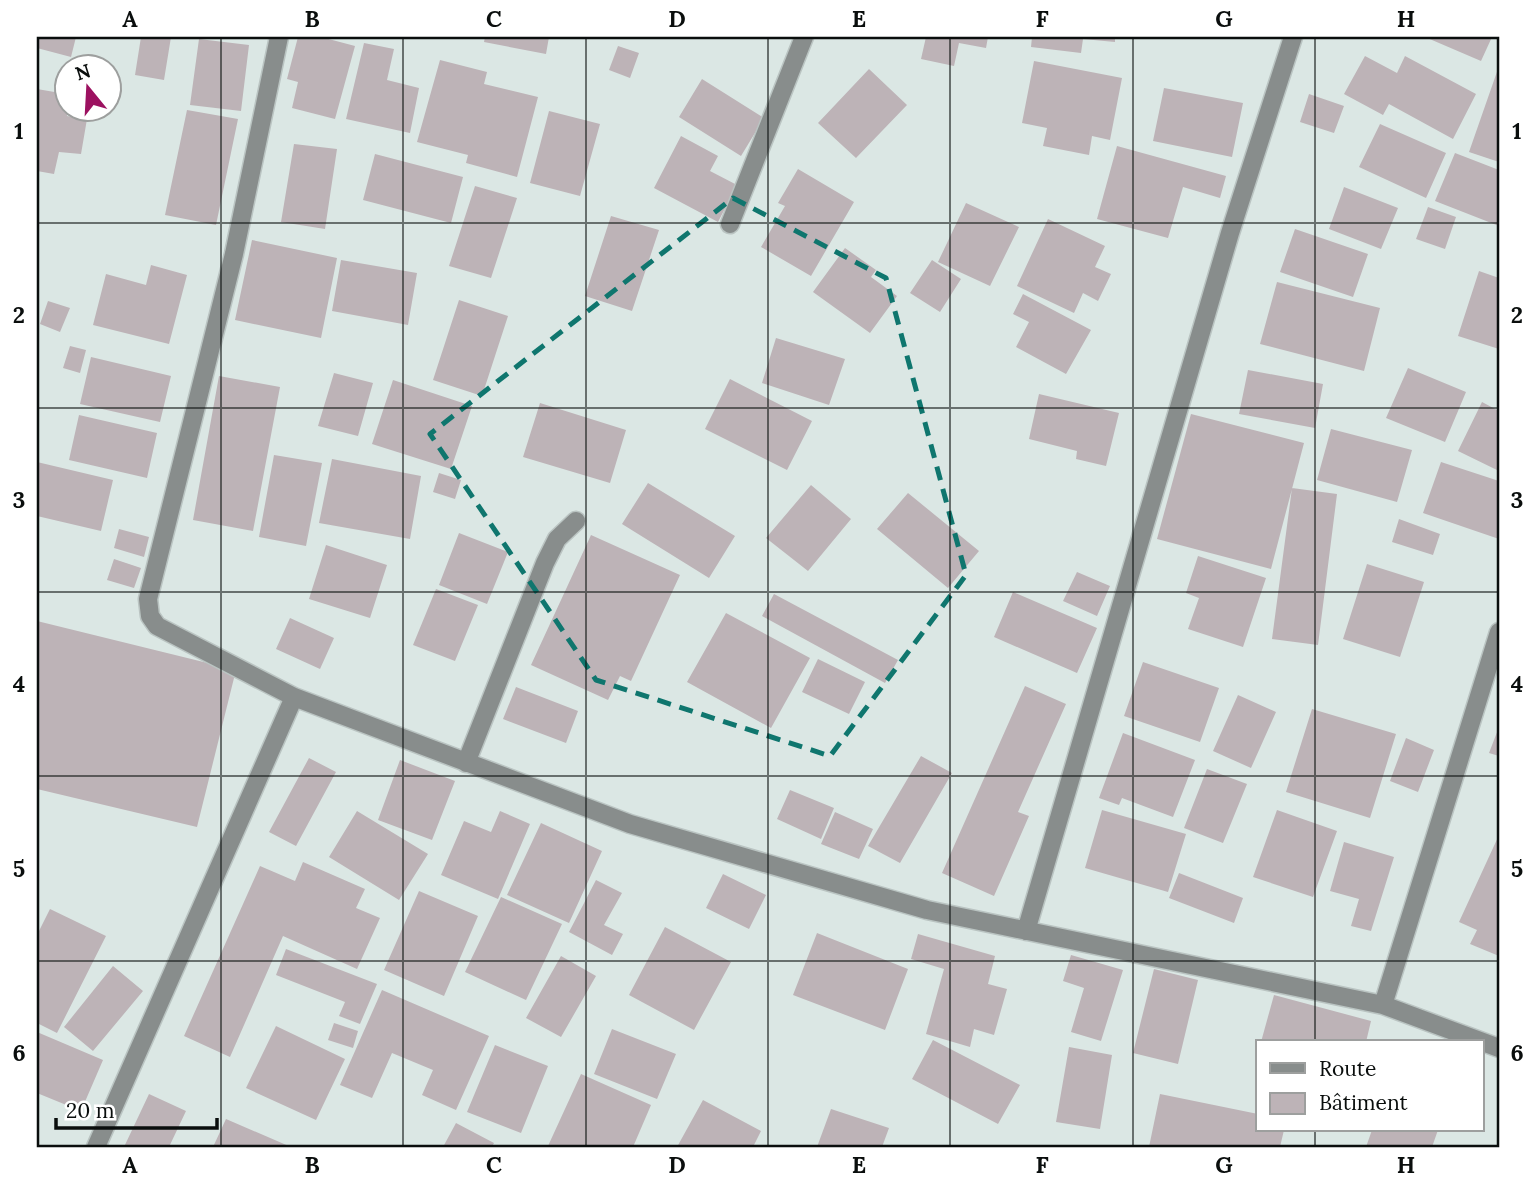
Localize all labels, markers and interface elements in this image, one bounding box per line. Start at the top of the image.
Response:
text: A [122,4,138,33]
text: B [304,4,320,33]
text: C [486,4,502,33]
text: D [668,4,686,33]
text: E [852,4,866,33]
text: F [1035,4,1049,33]
text: G [1215,4,1233,33]
text: H [1397,4,1415,33]
north arrow [52,52,122,122]
text: N [72,58,94,86]
text: 1 [14,116,24,145]
text: 1 [1512,116,1522,145]
text: 2 [13,300,25,329]
text: 2 [1511,300,1523,329]
text: 3 [13,485,25,514]
text: 3 [1511,485,1523,514]
text: 4 [13,669,25,698]
text: 4 [1511,669,1523,698]
text: 5 [13,854,25,883]
text: 5 [1511,854,1523,883]
text: 6 [12,1038,26,1067]
text: 6 [1510,1038,1524,1067]
legend [1256,1040,1484,1132]
text: Route [1319,1055,1376,1082]
scale bar [56,1086,217,1130]
text: Bâtiment [1319,1089,1408,1116]
text: 20 m [66,1097,115,1124]
text: A [122,1150,138,1179]
text: B [304,1150,320,1179]
text: C [486,1150,502,1179]
text: D [668,1150,686,1179]
text: E [852,1150,866,1179]
text: F [1035,1150,1049,1179]
text: G [1215,1150,1233,1179]
text: H [1397,1150,1415,1179]

